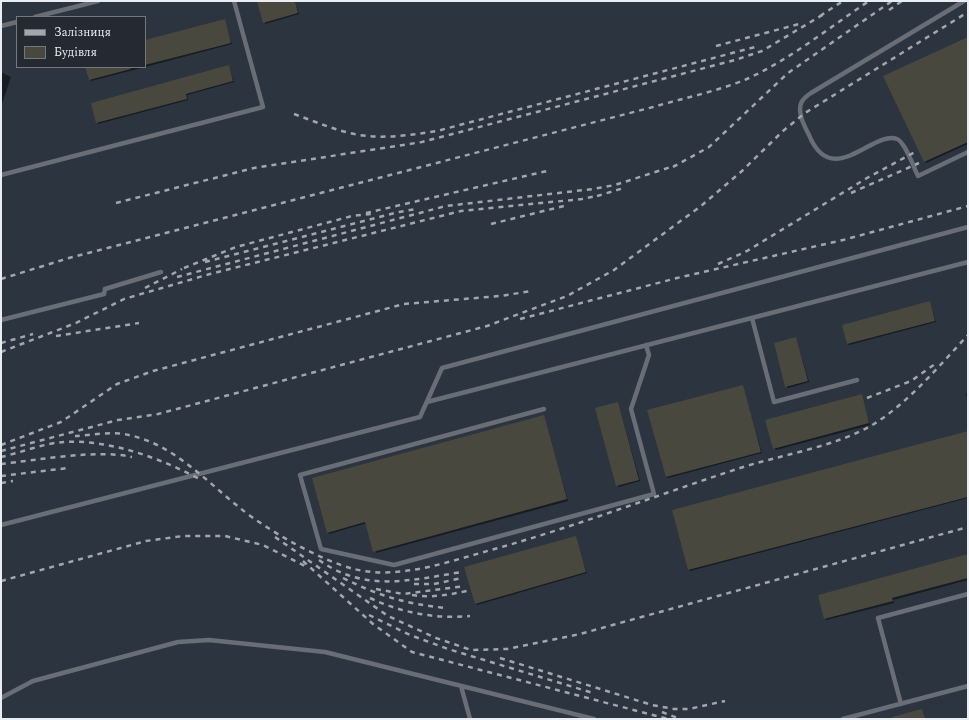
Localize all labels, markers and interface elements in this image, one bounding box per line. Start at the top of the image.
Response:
legend [16,16,146,68]
text: Залізниця [54,23,111,42]
text: Будівля [54,43,97,62]

